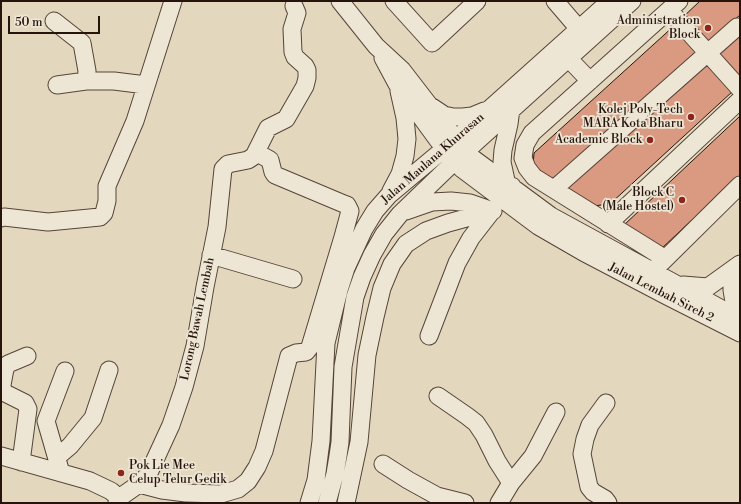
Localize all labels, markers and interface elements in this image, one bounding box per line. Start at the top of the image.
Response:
scale bar [10,8,102,34]
place label: Administration Block [617,14,700,42]
text: 50 m [15,15,43,30]
marker: Administration Block [703,23,713,33]
place label: Kolej Poly-Tech MARA Kota Bharu [583,103,683,131]
street label: Jalan Maulana Khurasan [379,110,487,208]
marker: Kolej Poly-Tech MARA Kota Bharu [686,112,696,122]
place label: Academic Block [555,133,642,147]
marker: Academic Block [645,135,655,145]
place label: Block C (Male Hostel) [602,186,674,214]
marker: Block C (Male Hostel) [677,195,687,205]
street label: Lorong Bawah Lembah [178,256,218,382]
street label: Jalan Lembah Sireh 2 [606,260,716,326]
place label: Pok Lie Mee Celup Telur Gedik [129,459,227,487]
marker: Pok Lie Mee Celup Telur Gedik [116,468,126,478]

